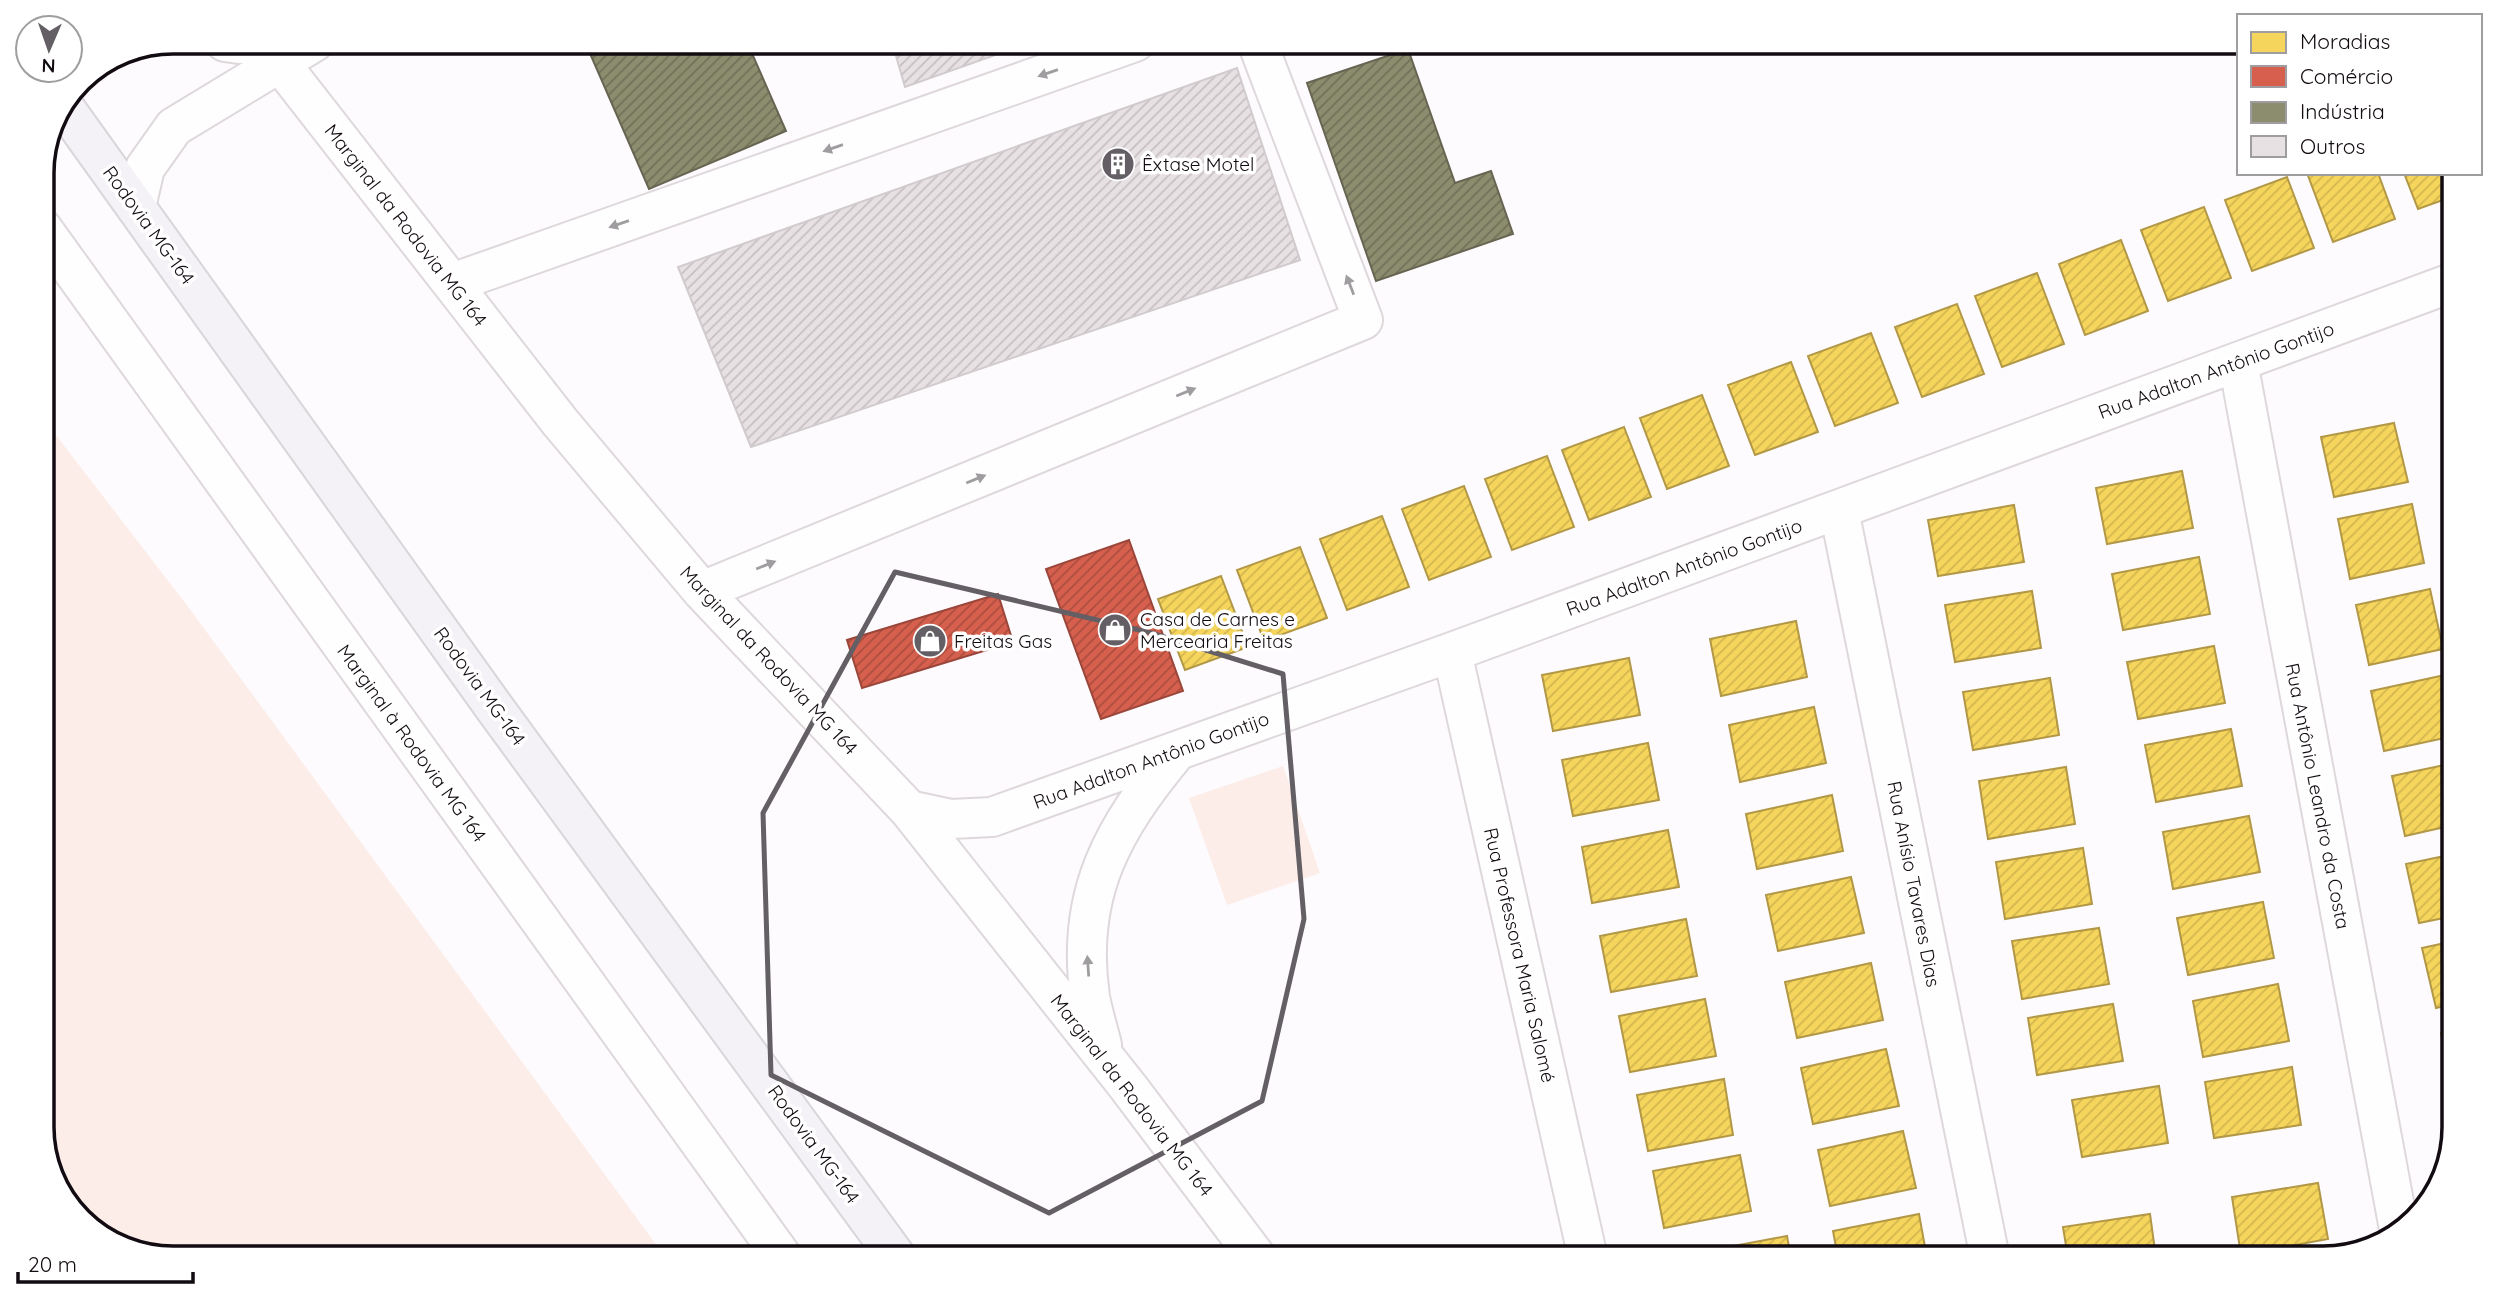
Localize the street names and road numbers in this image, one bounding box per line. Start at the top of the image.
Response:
street label: Marginal da Rodovia MG 164 [320,119,492,331]
street label: Rodovia MG-164 [98,161,200,289]
street label: Rua Adalton Antônio Gontijo [2095,316,2337,424]
street label: Rua Adalton Antônio Gontijo [1563,513,1805,621]
street label: Marginal da Rodovia MG 164 [675,560,863,760]
street label: Rodovia MG-164 [429,622,531,750]
street label: Marginal à Rodovia MG 164 [332,640,492,846]
street label: Rua Antônio Leandro da Costa [2280,661,2356,931]
street label: Rua Adalton Antônio Gontijo [1030,706,1272,814]
street label: Rua Anísio Tavares Dias [1882,779,1946,989]
street label: Rua Professora Maria Salomé [1479,825,1561,1085]
street label: Marginal da Rodovia MG 164 [1046,989,1218,1201]
street label: Rodovia MG-164 [763,1080,865,1208]

